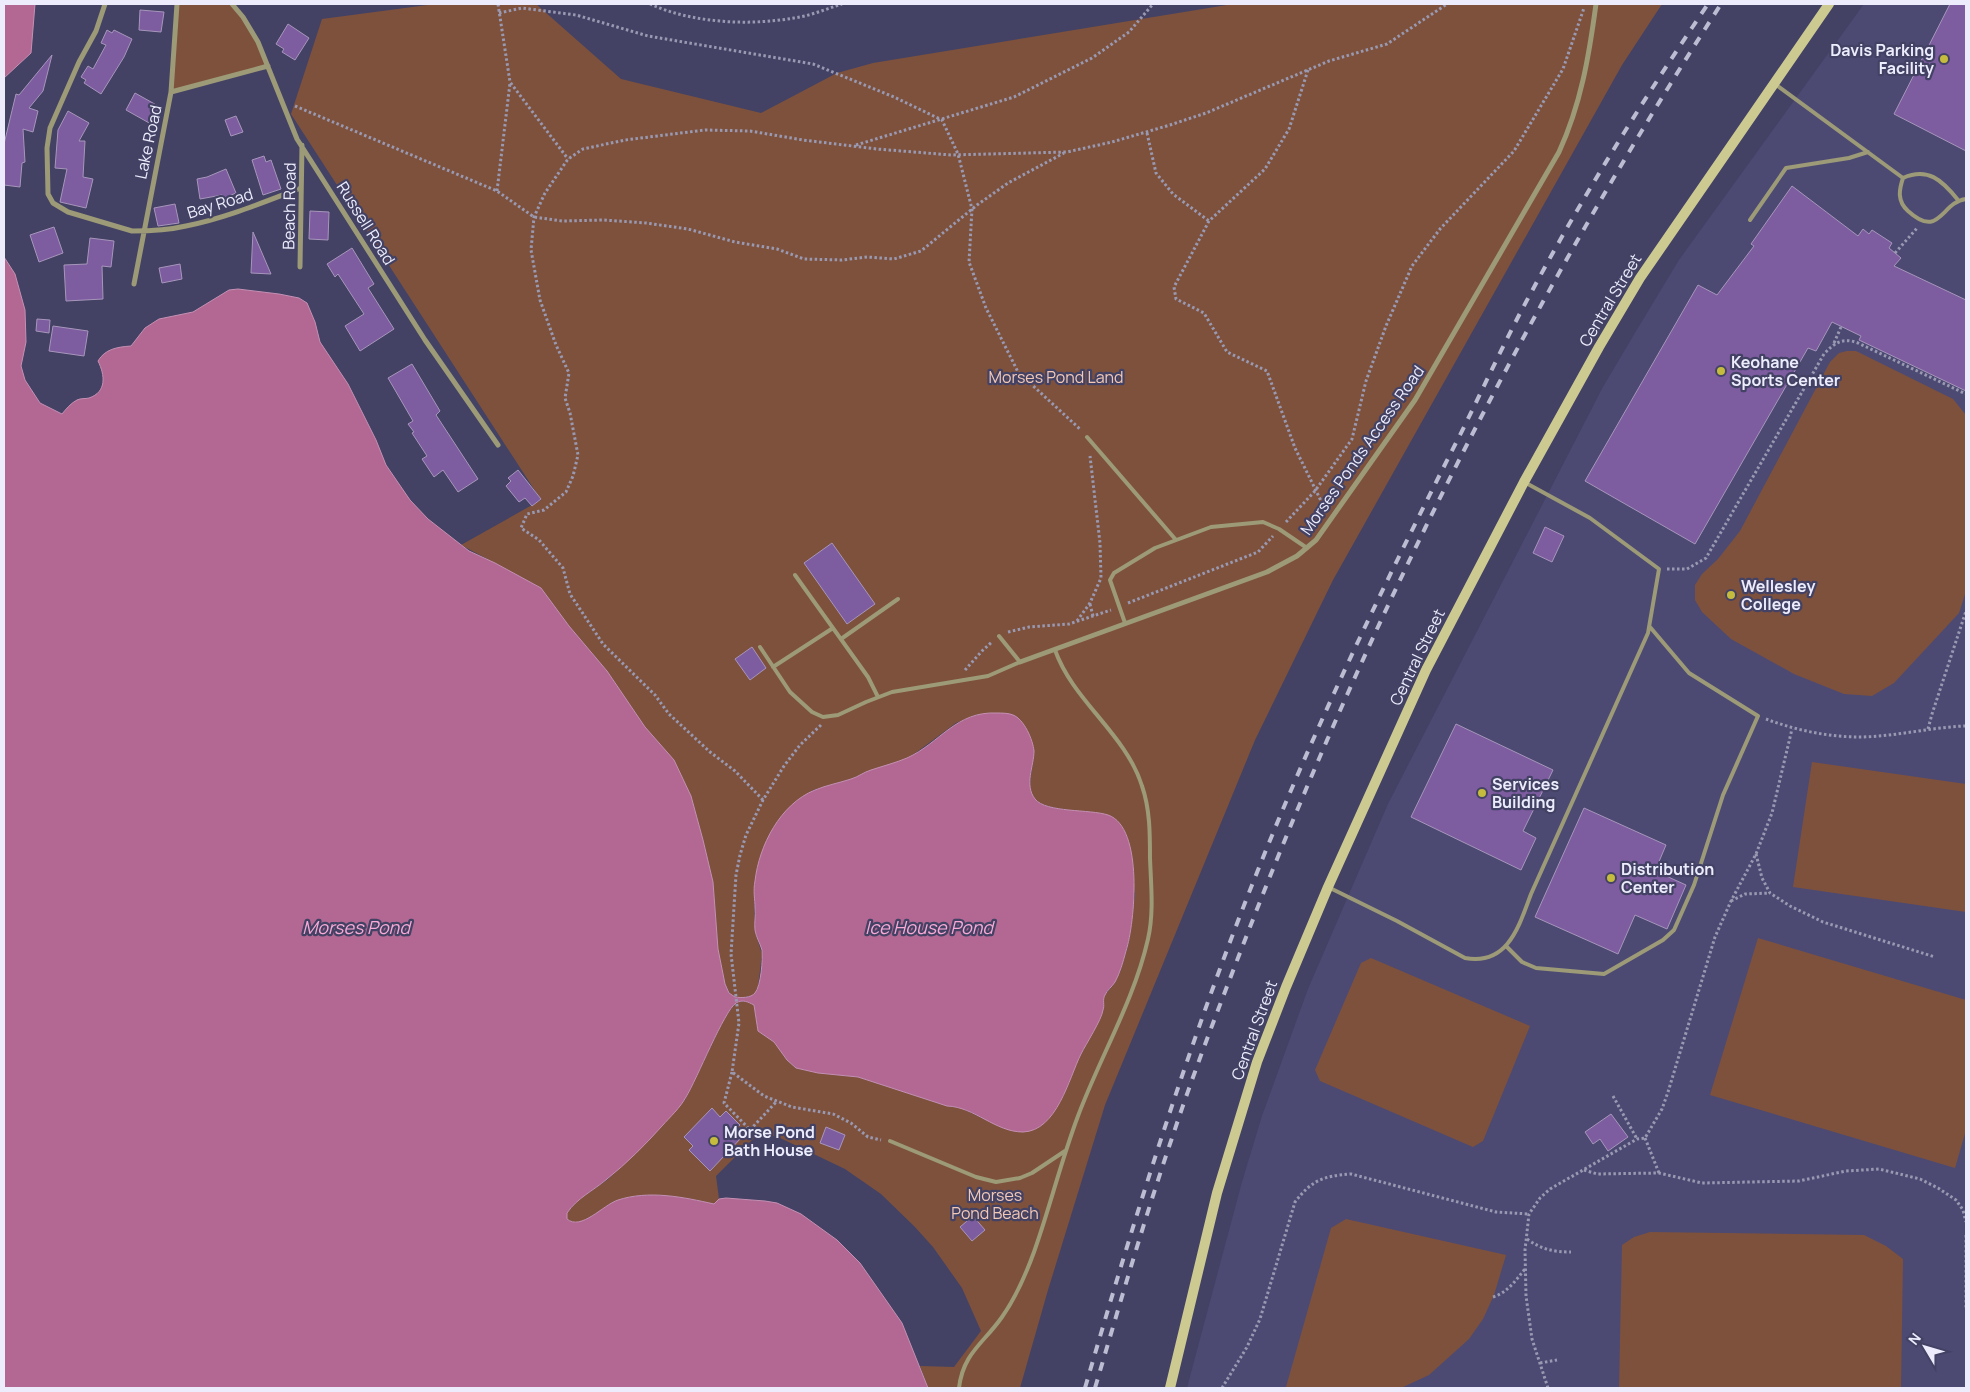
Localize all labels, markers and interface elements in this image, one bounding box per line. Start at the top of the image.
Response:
place label: Davis Parking Facility [1830,39,1934,79]
marker: Davis Parking Facility [1938,53,1950,65]
street label: Lake Road [129,103,167,181]
street label: Beach Road [277,162,301,250]
street label: Russell Road [332,177,400,269]
street label: Bay Road [184,183,256,223]
street label: Central Street [1574,249,1646,351]
place label: Keohane Sports Center [1731,351,1840,391]
street label: Morses Ponds Access Road [1295,361,1429,539]
marker: Keohane Sports Center [1715,365,1727,377]
park label: Morses Pond Land [989,366,1123,388]
place label: Wellesley College [1741,575,1816,615]
marker: Wellesley College [1725,589,1737,601]
street label: Central Street [1384,605,1450,709]
place label: Services Building [1492,773,1559,813]
marker: Services Building [1476,787,1488,799]
place label: Distribution Center [1621,858,1714,898]
marker: Distribution Center [1605,872,1617,884]
water label: Morses Pond [302,915,412,939]
water label: Ice House Pond [865,915,995,939]
street label: Central Street [1226,977,1282,1083]
place label: Morse Pond Bath House [724,1121,815,1161]
marker: Morse Pond Bath House [708,1135,720,1147]
park label: Morses Pond Beach [951,1184,1039,1224]
north arrow [1900,1322,1950,1372]
text: N [1904,1329,1925,1349]

